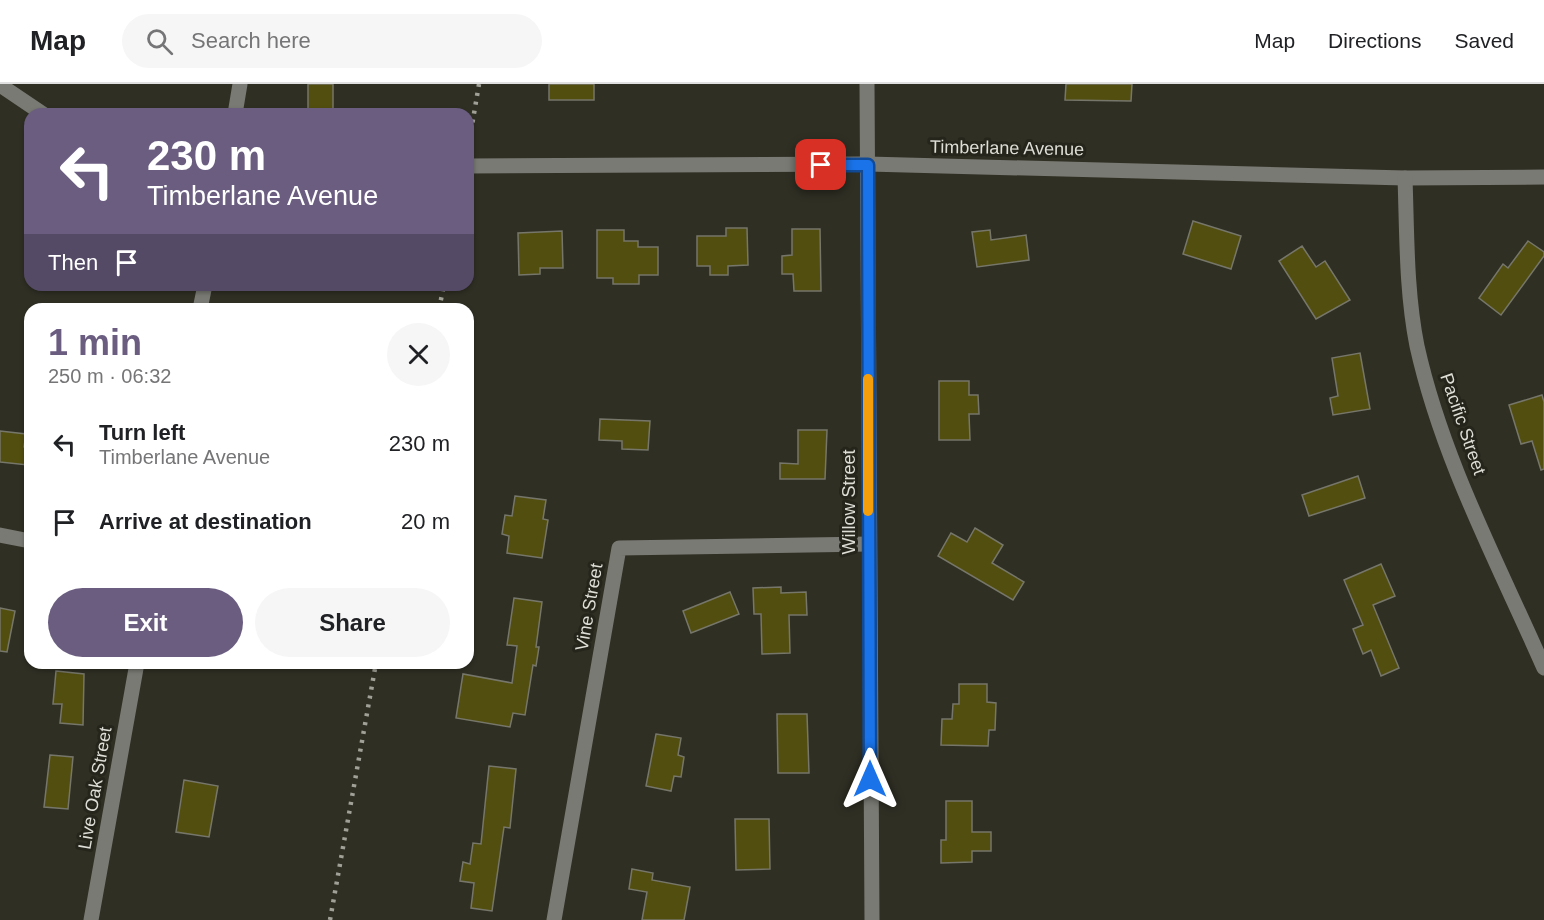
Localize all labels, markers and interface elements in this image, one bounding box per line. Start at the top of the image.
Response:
search box [122,14,542,68]
text: Map [30,25,86,56]
icon: search [143,25,176,58]
text: Search here [191,28,311,53]
text: Map [1254,29,1295,52]
text: Directions [1328,29,1421,52]
text: Saved [1454,29,1514,52]
icon: left [48,132,126,210]
text: 230 m [147,132,266,179]
street label: Timberlane Avenue [930,137,1084,159]
pin [795,139,846,190]
icon: arrive [804,148,837,181]
text: Timberlane Avenue [147,181,378,211]
icon: arrive [110,246,143,279]
text: Then [48,250,98,275]
text: 1 min [48,322,142,363]
button: close [387,323,450,386]
text: 250 m · 06:32 [48,365,171,387]
street label: Pacific Street [1436,371,1490,477]
text: Turn left [99,420,185,445]
icon: left [48,428,81,461]
text: 230 m [389,431,450,456]
text: Timberlane Avenue [99,446,270,468]
street label: Willow Street [839,449,859,555]
icon: arrive [48,506,81,539]
text: Arrive at destination [99,509,312,534]
text: 20 m [401,509,450,534]
street label: Vine Street [571,562,607,652]
button: Exit [48,588,243,657]
button: Share [255,588,450,657]
street label: Live Oak Street [74,725,116,851]
position arrow [838,747,902,811]

